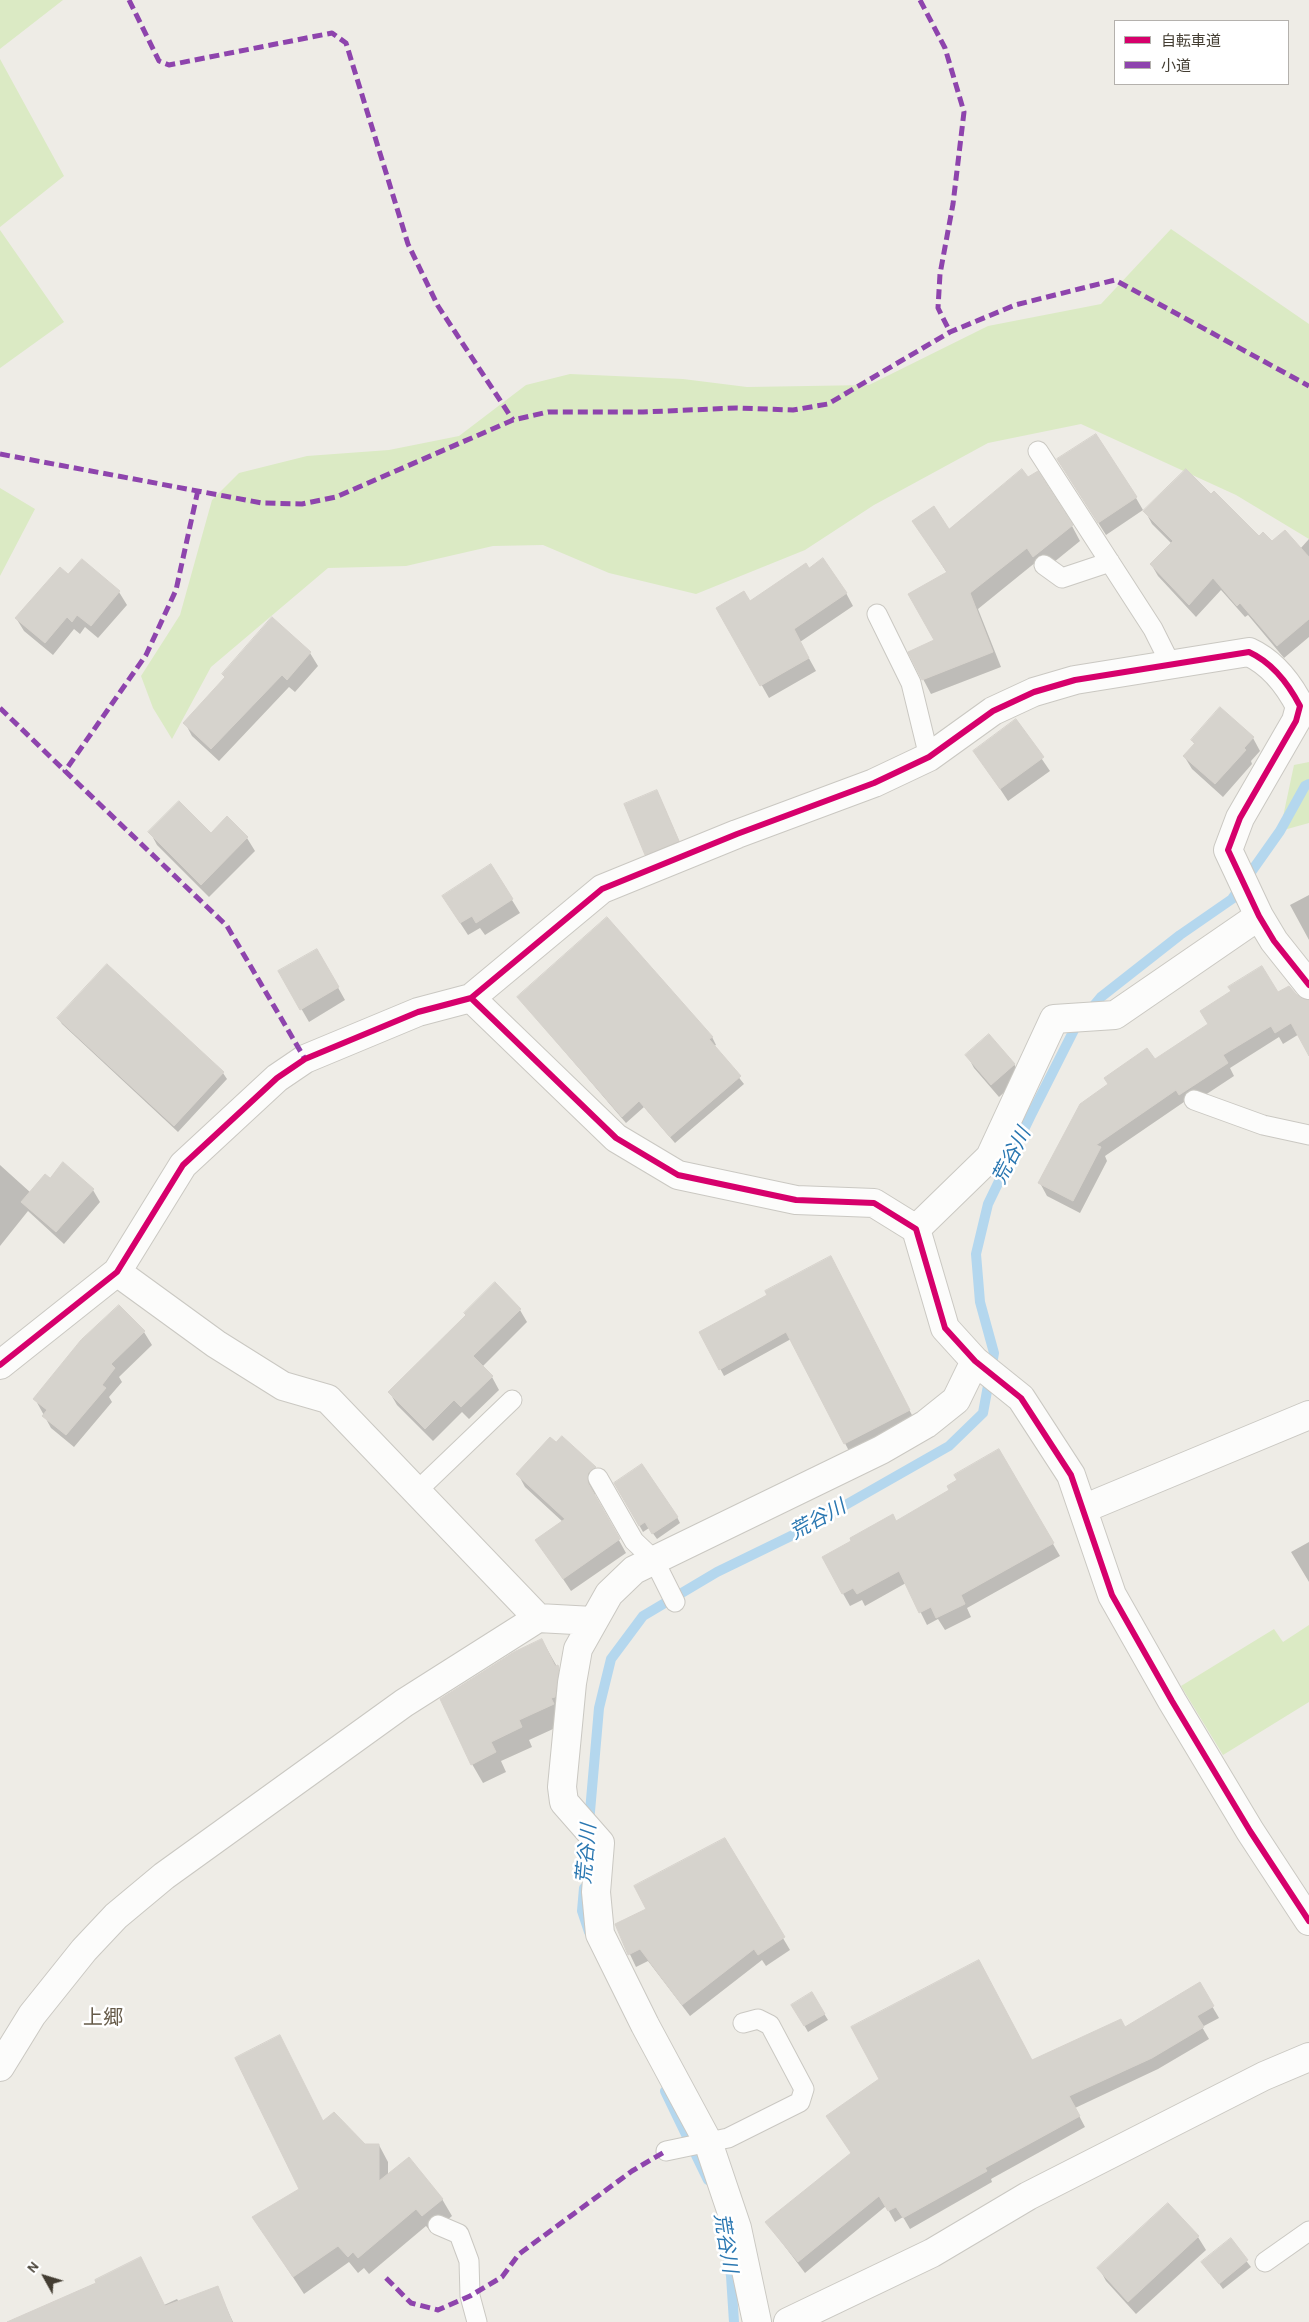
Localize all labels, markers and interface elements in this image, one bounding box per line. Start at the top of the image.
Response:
legend [1114,20,1289,85]
text: 自転車道 [1161,32,1221,50]
text: 小道 [1161,57,1191,75]
water label: 荒谷川 [988,1124,1036,1188]
water label: 荒谷川 [786,1495,850,1545]
water label: 荒谷川 [572,1823,602,1885]
district label: 上郷 [83,2006,123,2030]
water label: 荒谷川 [708,2211,742,2275]
north arrow [20,2252,70,2302]
text: N [23,2258,43,2277]

